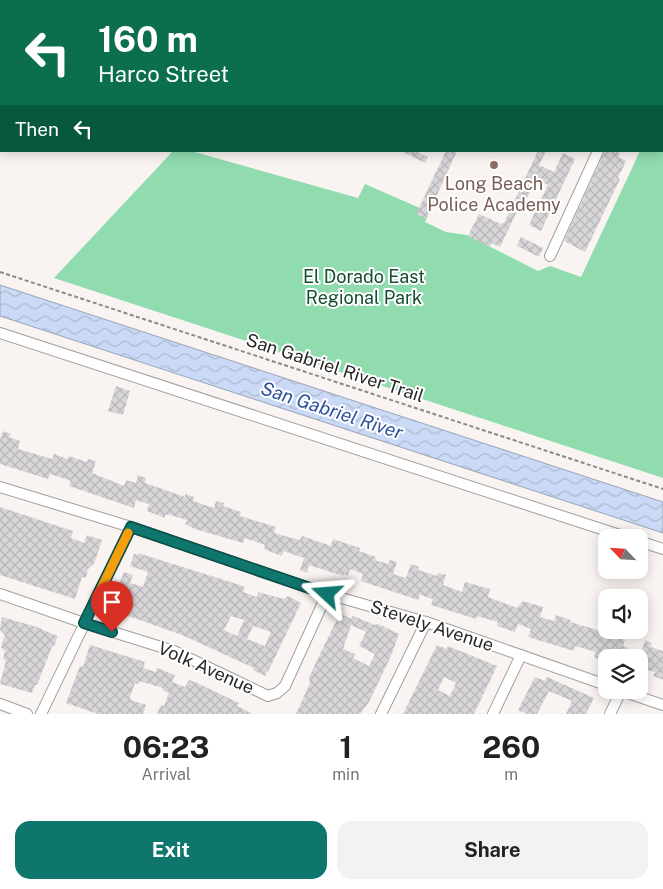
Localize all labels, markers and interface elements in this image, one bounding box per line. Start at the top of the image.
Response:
text: 160 m [98,19,198,60]
icon: left [15,20,80,85]
text: Harco Street [98,61,229,87]
icon: left [69,115,97,143]
text: Then [15,118,59,140]
marker: Long Beach Police Academy [488,159,500,171]
place label: Long Beach Police Academy [427,173,561,215]
park label: El Dorado East Regional Park [303,266,425,308]
street label: San Gabriel River Trail [243,329,427,406]
water label: San Gabriel River [258,377,407,444]
north arrow [598,529,648,579]
map controls [598,529,648,699]
position arrow [300,567,352,619]
pin [91,581,133,632]
icon: arrive [98,588,126,616]
button: sound [598,589,648,639]
street label: Stevely Avenue [368,596,496,655]
street label: Volk Avenue [155,637,258,698]
button: layers [598,649,648,699]
text: 06:23 [123,729,210,765]
text: 1 [339,729,352,765]
text: 260 [482,729,540,765]
text: Arrival [141,765,191,784]
text: min [332,765,359,784]
text: m [504,765,518,784]
button: Exit [15,821,327,879]
button: Share [337,821,648,879]

